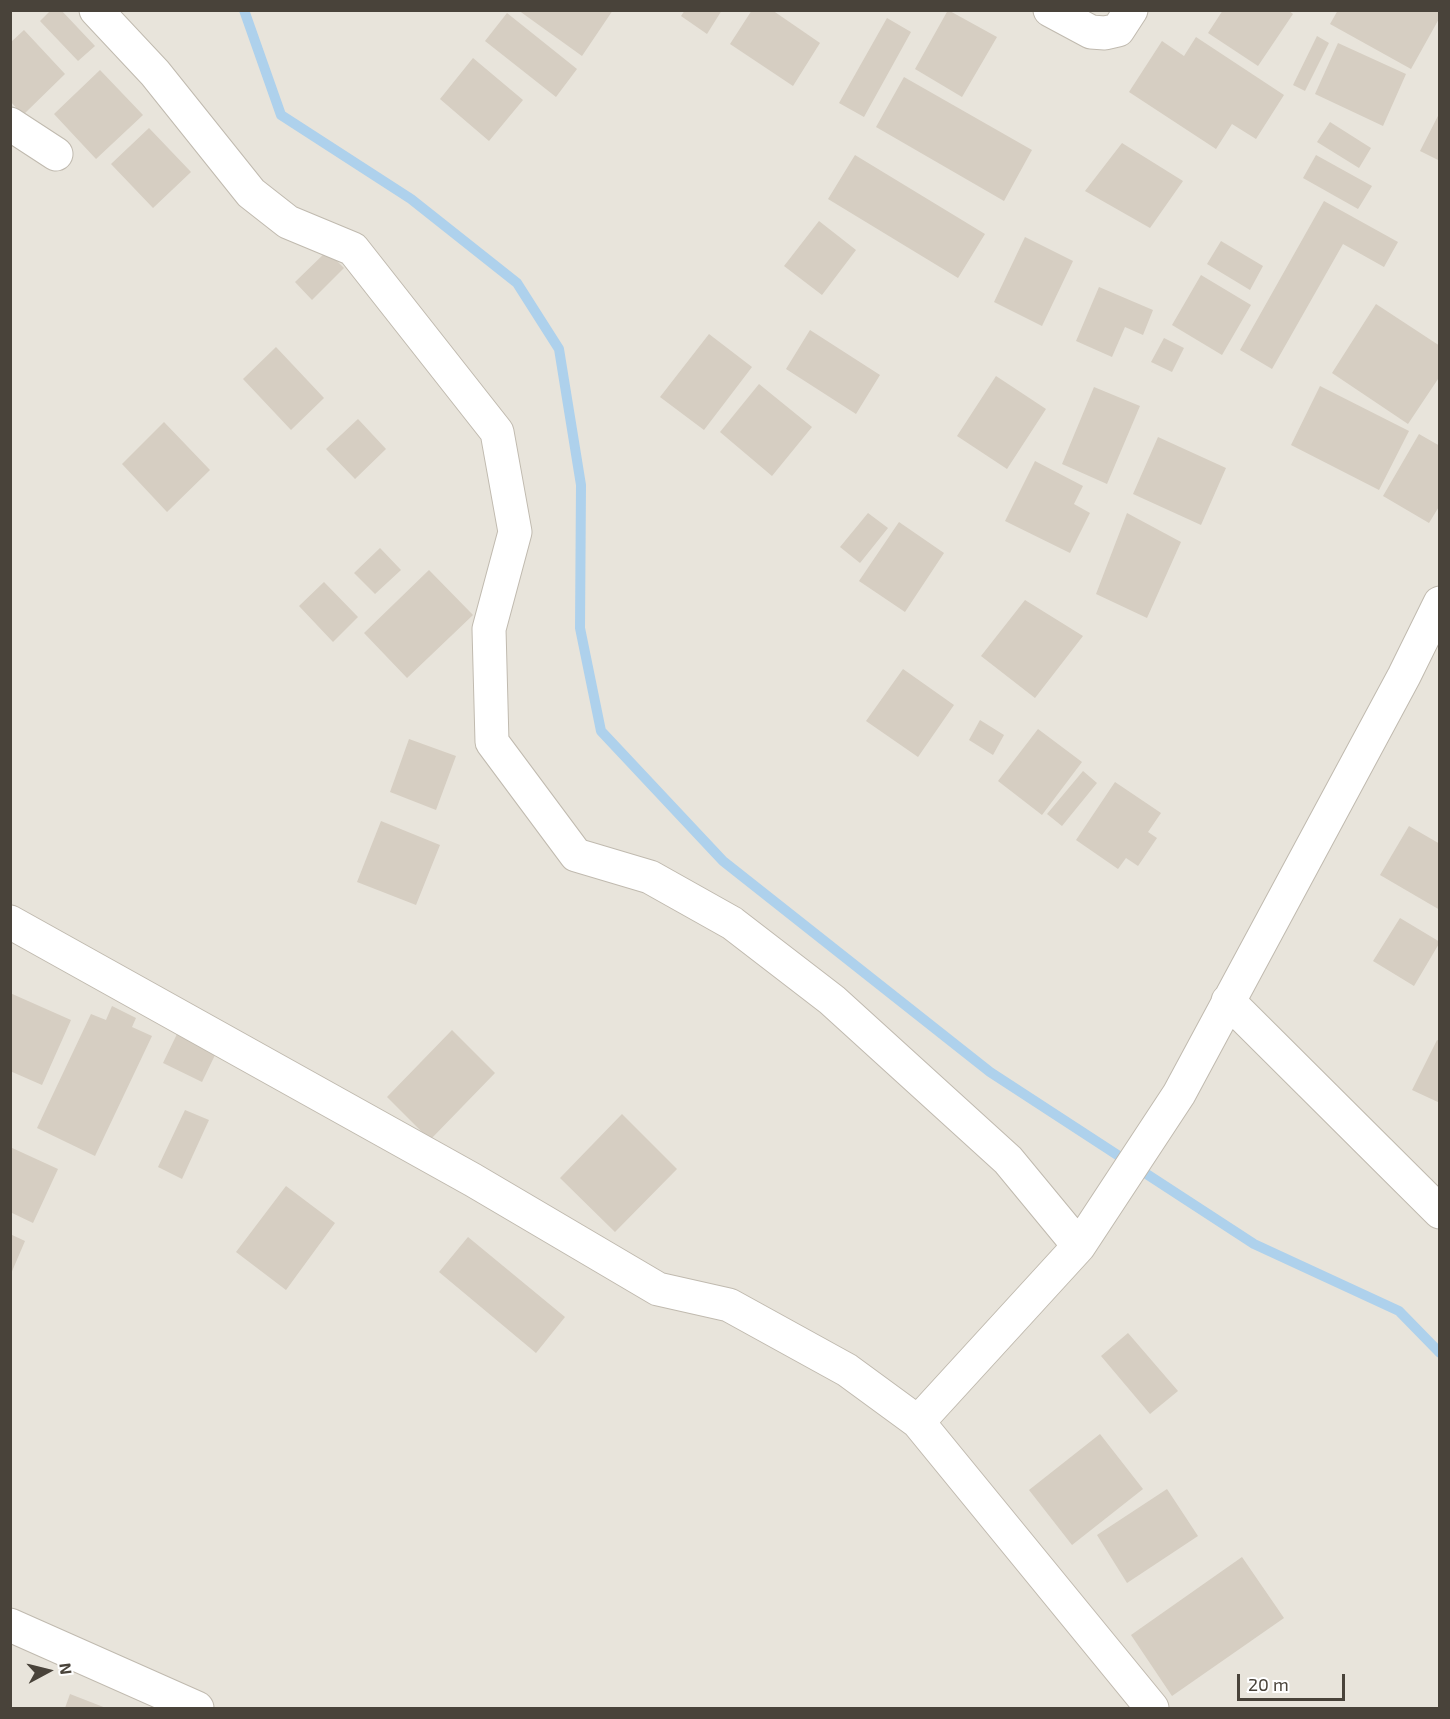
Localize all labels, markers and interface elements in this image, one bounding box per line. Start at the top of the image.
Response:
north arrow [18,1641,78,1701]
text: N [56,1662,76,1676]
scale bar [1240,1662,1348,1700]
text: 20 m [1248,1673,1289,1695]

